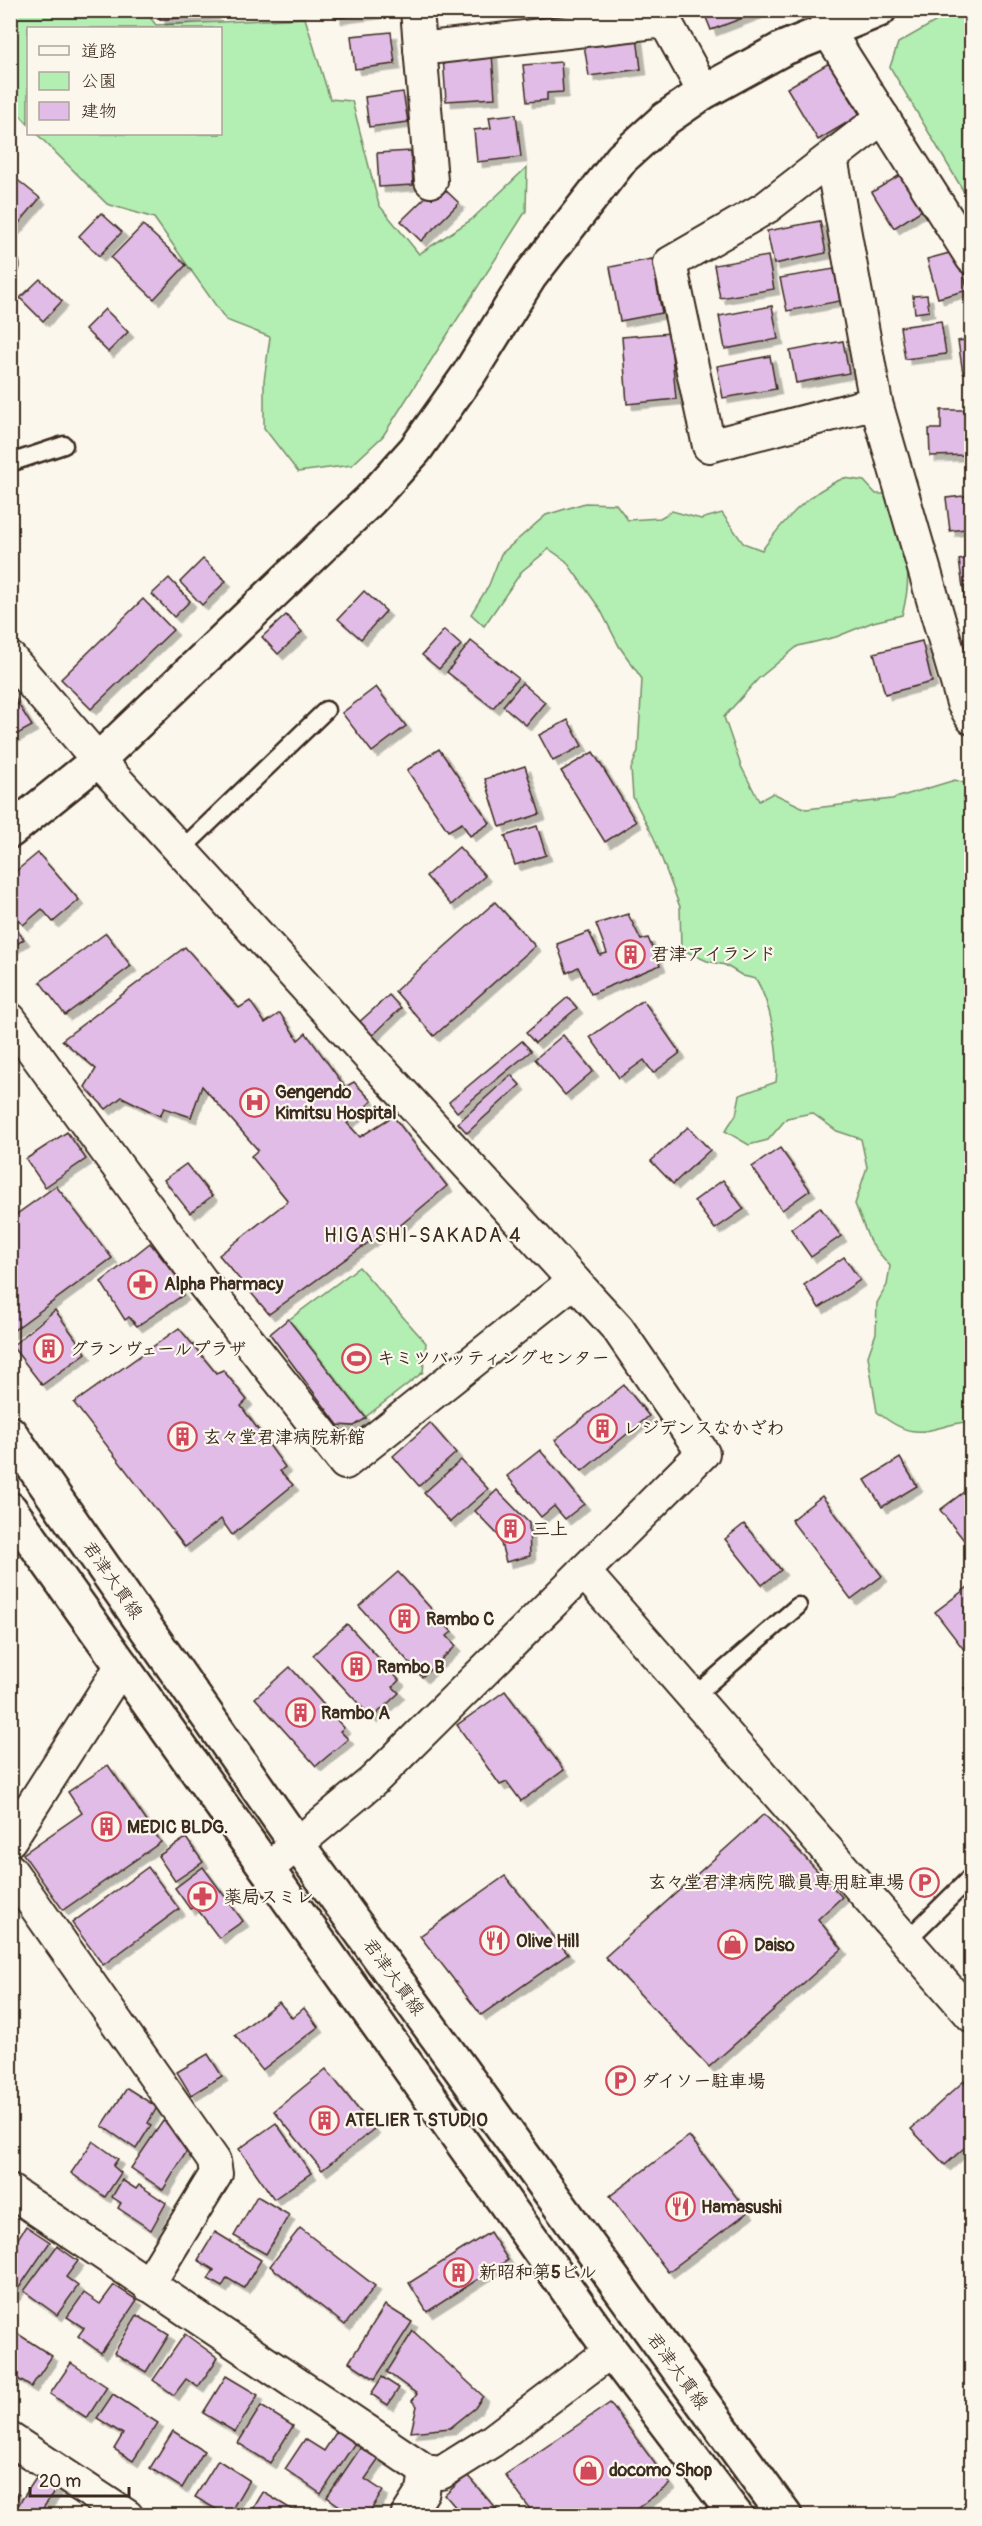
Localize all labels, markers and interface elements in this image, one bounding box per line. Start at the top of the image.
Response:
legend [27,27,222,135]
text: 道路 [81,40,117,63]
text: 公園 [81,70,117,93]
text: 建物 [81,100,117,123]
building icon: 君津アイランド [614,938,646,970]
place label: 君津アイランド [651,943,776,966]
place label: Gengendo Kimitsu Hospital [275,1081,396,1125]
hospital icon: Gengendo Kimitsu Hospital [238,1086,270,1118]
district label: HIGASHI-SAKADA 4 [324,1223,522,1248]
pharmacy icon: Alpha Pharmacy [127,1268,159,1300]
place label: Alpha Pharmacy [164,1273,284,1296]
building icon: グランヴェールプラザ [33,1333,65,1365]
place label: グランヴェールプラザ [70,1338,246,1361]
sports icon: キミツバッティングセンター [340,1342,372,1374]
place label: キミツバッティングセンター [377,1347,610,1370]
building icon: レジデンスなかざわ [586,1412,618,1444]
place label: レジデンスなかざわ [623,1417,785,1440]
building icon: 玄々堂君津病院新館 [166,1421,198,1453]
place label: 玄々堂君津病院新館 [203,1426,365,1449]
building icon: 三上 [495,1513,527,1545]
place label: 三上 [532,1518,568,1541]
street label: 君津大貫線 [77,1537,148,1624]
building icon: Rambo C [389,1603,421,1635]
place label: Rambo C [426,1608,494,1631]
building icon: Rambo B [340,1651,372,1683]
place label: Rambo B [377,1656,444,1679]
building icon: Rambo A [284,1697,316,1729]
place label: Rambo A [321,1702,390,1725]
building icon: MEDIC BLDG. [90,1811,122,1843]
place label: MEDIC BLDG. [127,1816,228,1839]
parking icon: 玄々堂君津病院 職員専用駐車場 [909,1866,941,1898]
place label: 玄々堂君津病院 職員専用駐車場 [648,1871,904,1894]
pharmacy icon: 薬局スミレ [187,1881,219,1913]
place label: 薬局スミレ [224,1886,314,1909]
restaurant icon: Olive Hill [479,1925,511,1957]
shop icon: Daiso [717,1929,749,1961]
place label: Olive Hill [516,1930,580,1953]
street label: 君津大貫線 [358,1934,429,2020]
place label: Daiso [754,1934,795,1957]
parking icon: ダイソー駐車場 [604,2065,636,2097]
place label: ダイソー駐車場 [641,2070,765,2093]
building icon: ATELIER T STUDIO [308,2104,340,2136]
place label: ATELIER T STUDIO [345,2109,488,2132]
restaurant icon: Hamasushi [664,2191,696,2223]
place label: Hamasushi [701,2196,782,2219]
building icon: 新昭和第5ビル [442,2256,474,2288]
place label: 新昭和第5ビル [479,2261,596,2284]
street label: 君津大貫線 [642,2328,713,2414]
shop icon: docomo Shop [572,2454,604,2486]
place label: docomo Shop [609,2459,713,2482]
scale bar [30,2460,129,2498]
text: 20 m [39,2470,81,2493]

